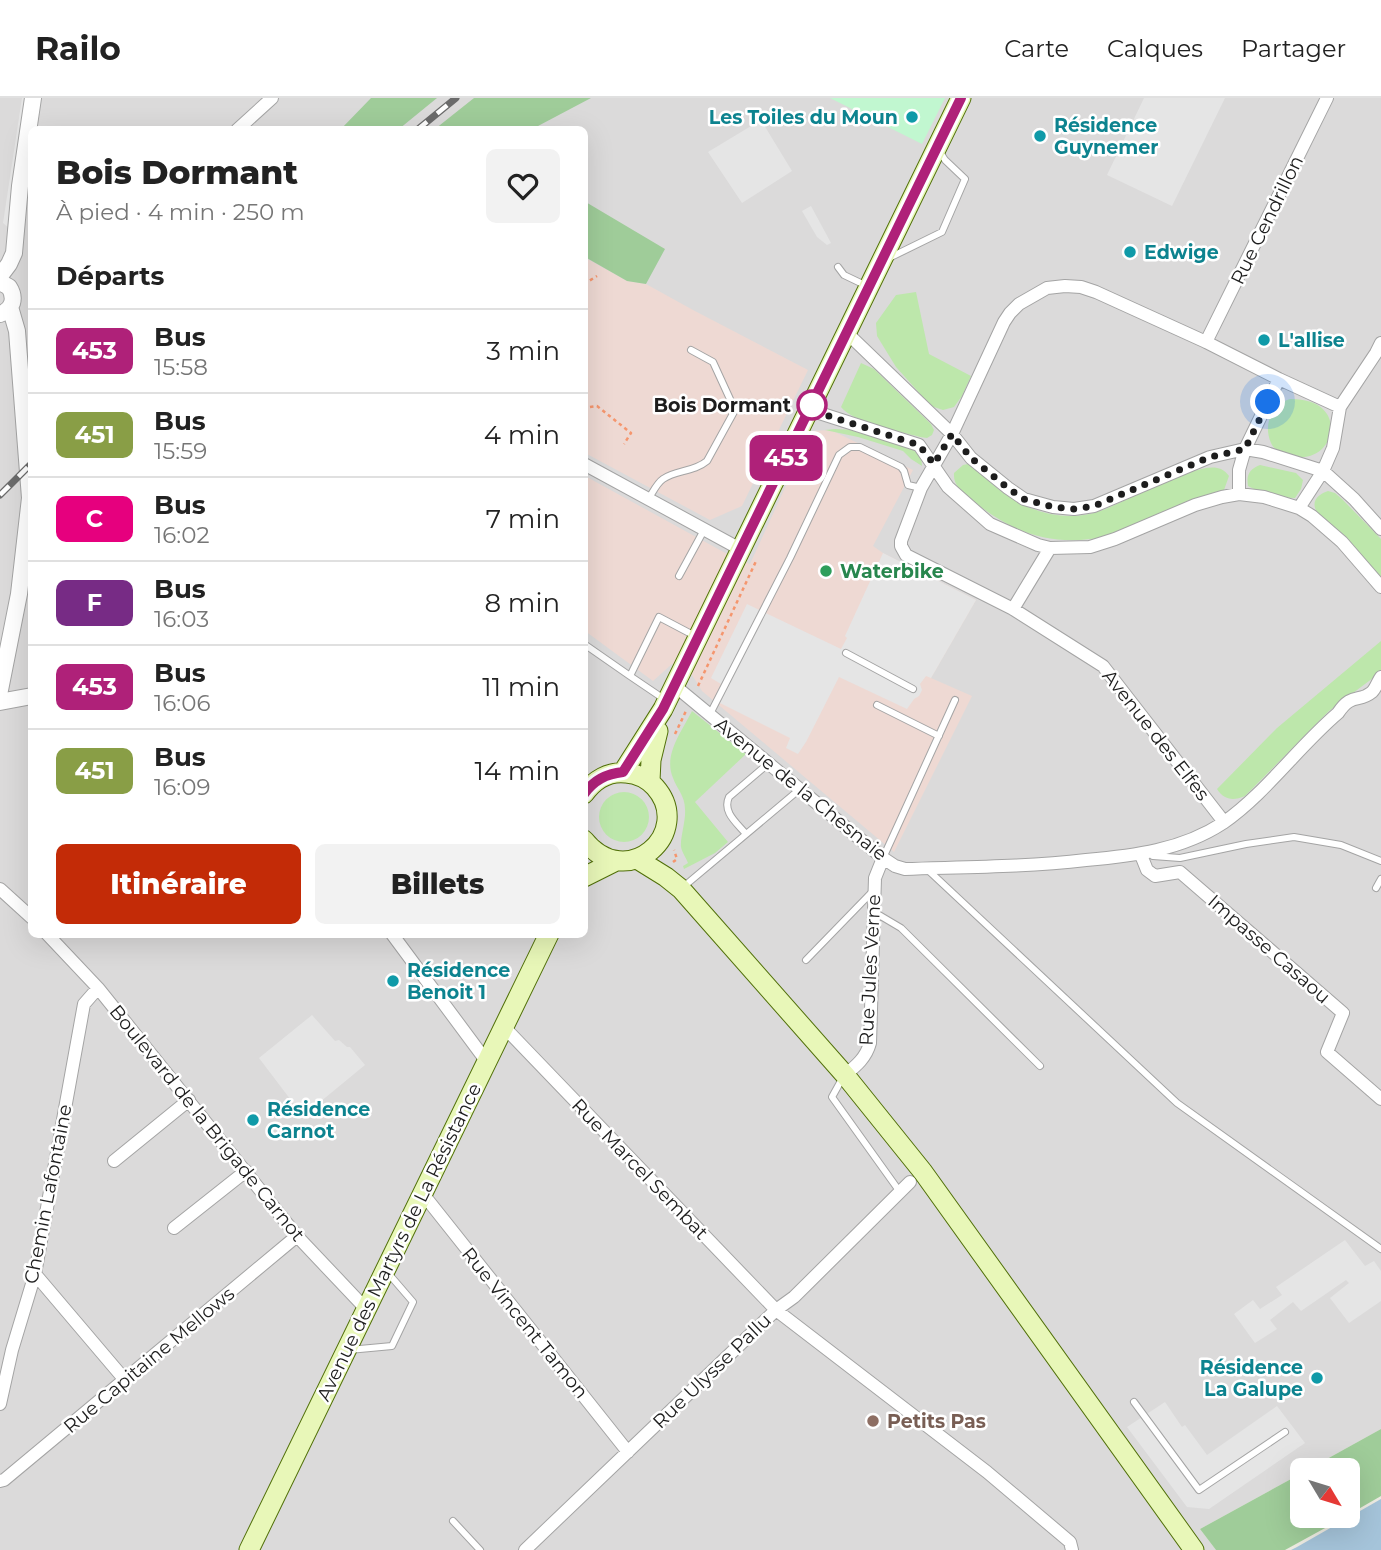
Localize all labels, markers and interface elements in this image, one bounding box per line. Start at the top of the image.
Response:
text: Railo [35,28,121,68]
text: Carte [1004,34,1069,63]
text: Calques [1107,34,1203,63]
text: Partager [1241,34,1346,63]
place label: Les Toiles du Moun [709,106,898,129]
marker: Les Toiles du Moun [904,109,920,125]
place label: Résidence Guynemer [1054,114,1158,159]
marker: Résidence Guynemer [1032,128,1048,144]
button: heart [486,149,560,223]
text: Bois Dormant [56,152,298,192]
street label: Rue Cendrillon [1226,152,1308,288]
text: À pied · 4 min · 250 m [56,198,305,226]
place label: Edwige [1144,241,1219,264]
marker: Edwige [1122,244,1138,260]
text: Départs [56,260,164,292]
text: Bus [154,321,206,353]
place label: L'allise [1278,329,1345,352]
marker: L'allise [1256,332,1272,348]
text: 3 min [486,335,560,367]
text: 453 [72,336,117,365]
text: 15:58 [154,353,208,381]
your location [1250,384,1285,419]
marker: Bois Dormant [797,390,827,420]
place label: Bois Dormant [654,394,791,417]
text: Bus [154,405,206,437]
text: 4 min [484,419,560,451]
text: 451 [74,420,115,449]
line badge: 453 [746,435,826,481]
text: 15:59 [154,437,207,465]
text: 453 [764,443,808,472]
text: Bus [154,489,206,521]
text: 7 min [486,503,560,535]
text: C [86,504,103,533]
text: 16:02 [154,521,209,549]
place label: Waterbike [840,560,944,583]
marker: Waterbike [818,563,834,579]
text: Bus [154,573,206,605]
text: 8 min [484,587,560,619]
text: F [87,588,102,617]
text: 16:03 [154,605,209,633]
text: Bus [154,657,206,689]
street label: Avenue des Elfes [1098,665,1214,805]
text: 11 min [482,671,560,703]
text: 453 [72,672,117,701]
text: 16:06 [154,689,210,717]
street label: Avenue de la Chesnaie [710,712,892,866]
text: Bus [154,741,206,773]
text: 14 min [474,755,560,787]
text: 451 [74,756,115,785]
text: 16:09 [154,773,210,801]
button: Itinéraire [56,844,301,924]
button: Billets [315,844,560,924]
street label: Impasse Casaou [1203,890,1335,1008]
street label: Rue Jules Verne [855,894,885,1046]
place label: Résidence Benoit 1 [407,959,510,1004]
marker: Résidence Benoit 1 [385,973,401,989]
street label: Boulevard de la Brigade Carnot [104,1000,310,1246]
street label: Avenue des Martyrs de La Résistance [312,1079,486,1405]
street label: Rue Marcel Sembat [567,1094,713,1244]
place label: Résidence Carnot [267,1098,370,1143]
street label: Chemin Lafontaine [19,1102,77,1286]
marker: Résidence Carnot [245,1112,261,1128]
street label: Rue Vincent Tamon [457,1243,593,1403]
street label: Rue Capitaine Mellows [59,1282,239,1438]
street label: Rue Ulysse Pallu [648,1309,776,1433]
place label: Résidence La Galupe [1200,1356,1303,1401]
marker: Résidence La Galupe [1309,1370,1325,1386]
place label: Petits Pas [887,1410,986,1433]
marker: Petits Pas [865,1413,881,1429]
north arrow [1290,1458,1360,1528]
map controls [1290,1458,1360,1528]

